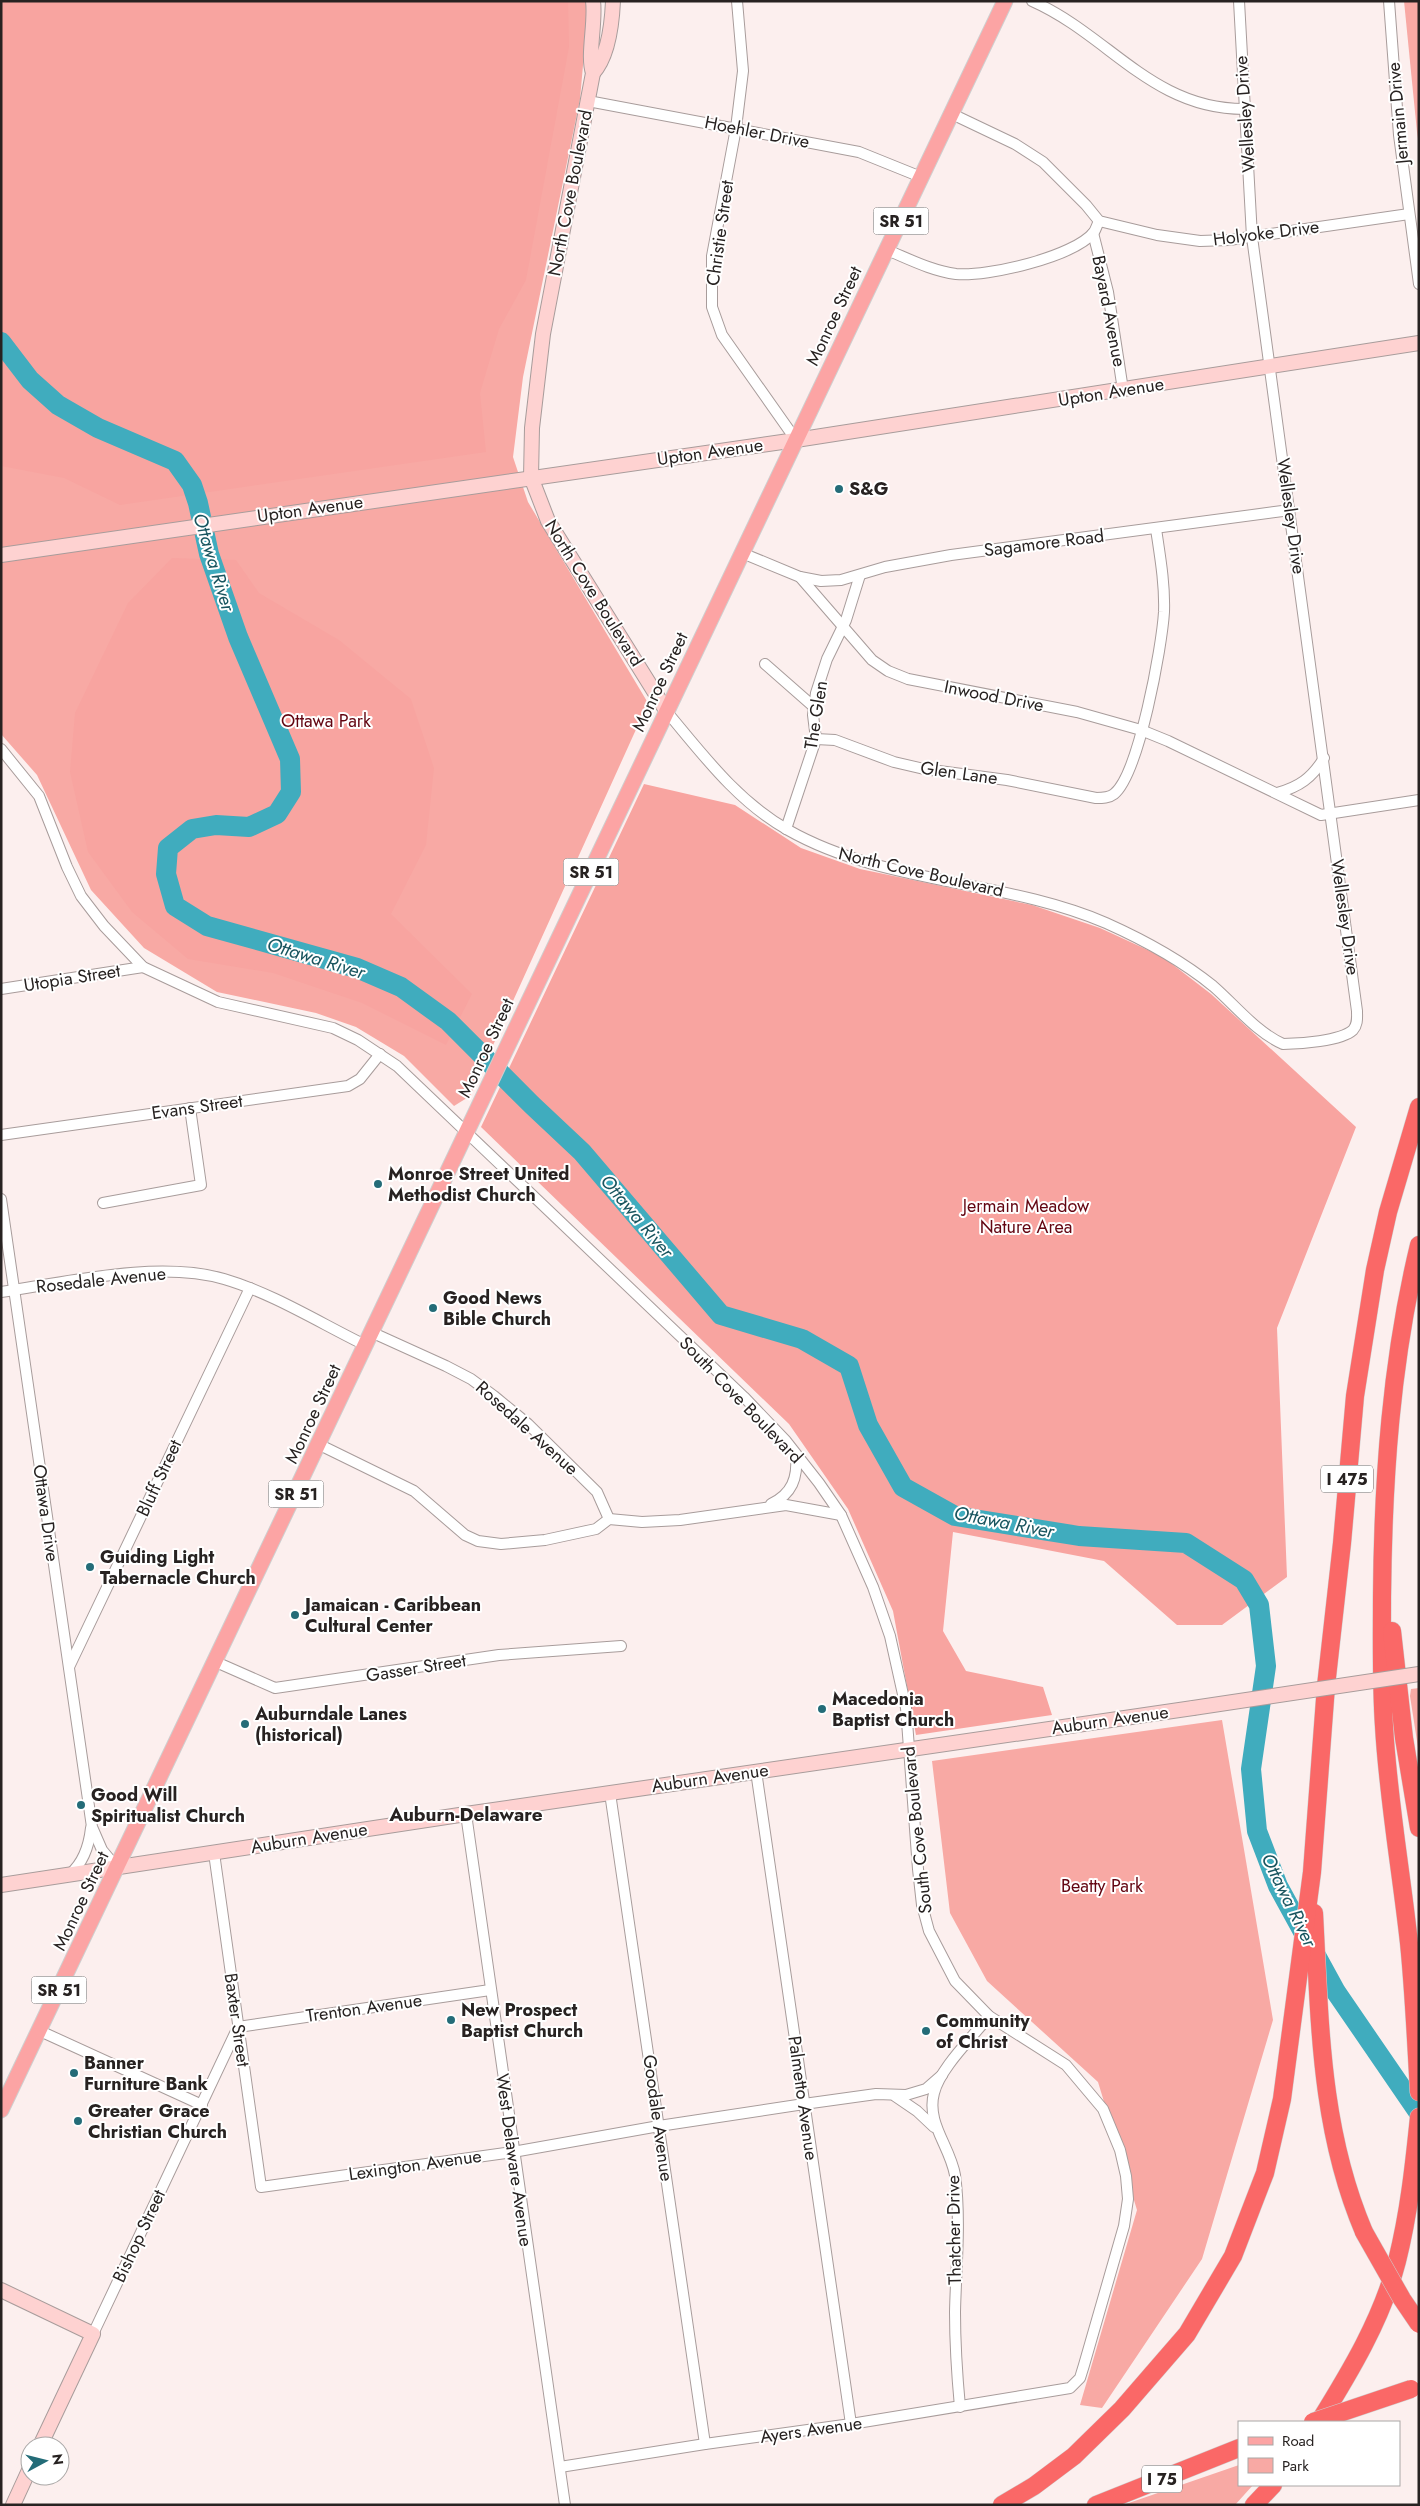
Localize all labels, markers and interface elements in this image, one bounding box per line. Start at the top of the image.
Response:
street label: Wellesley Drive [1228,55,1262,173]
street label: Jermain Drive [1381,61,1416,167]
street label: North Cove Boulevard [541,108,599,278]
street label: Hoehler Drive [702,109,812,155]
street label: Christie Street [700,178,740,288]
road number: SR 51 [874,208,928,235]
street label: Holyoke Drive [1211,214,1321,252]
street label: Bayard Avenue [1085,253,1133,369]
street label: Monroe Street [800,261,869,370]
street label: Upton Avenue [1056,371,1166,413]
street label: Upton Avenue [655,432,765,472]
street label: Wellesley Drive [1270,456,1312,576]
place label: S&G [849,476,889,502]
marker: S&G [833,483,845,495]
street label: Upton Avenue [255,489,365,529]
water label: Ottawa River [186,510,242,616]
street label: North Cove Boulevard [538,515,650,671]
street label: Sagamore Road [983,523,1105,563]
street label: Monroe Street [626,627,695,736]
street label: Inwood Drive [942,674,1046,718]
street label: The Glen [798,679,834,751]
park label: Ottawa Park [281,708,371,734]
street label: Glen Lane [919,755,999,791]
street label: North Cove Boulevard [836,840,1006,904]
street label: Wellesley Drive [1324,857,1366,977]
road number: SR 51 [564,859,618,886]
water label: Ottawa River [264,930,370,986]
street label: Utopia Street [22,957,123,998]
street label: Monroe Street [452,993,521,1102]
street label: Evans Street [150,1088,245,1126]
place label: Monroe Street United Methodist Church [388,1161,569,1208]
water label: Ottawa River [594,1168,681,1265]
marker: Monroe Street United Methodist Church [372,1178,384,1190]
park label: Jermain Meadow Nature Area [961,1193,1090,1240]
street label: Rosedale Avenue [35,1260,167,1300]
place label: Good News Bible Church [443,1285,551,1332]
marker: Good News Bible Church [427,1302,439,1314]
street label: South Cove Boulevard [673,1331,809,1469]
street label: Monroe Street [279,1359,348,1468]
street label: Rosedale Avenue [470,1375,584,1481]
street label: Bluff Street [130,1435,188,1521]
street label: Ottawa Drive [26,1463,66,1563]
road number: I 475 [1321,1466,1373,1492]
road number: SR 51 [268,1480,324,1508]
water label: Ottawa River [952,1499,1058,1545]
place label: Guiding Light Tabernacle Church [100,1544,256,1591]
marker: Guiding Light Tabernacle Church [84,1561,96,1573]
place label: Jamaican - Caribbean Cultural Center [302,1592,481,1639]
marker: Jamaican - Caribbean Cultural Center [289,1609,301,1621]
street label: Gasser Street [364,1647,469,1689]
place label: Macedonia Baptist Church [832,1686,954,1733]
street label: Auburn Avenue [1050,1699,1170,1741]
place label: Auburndale Lanes (historical) [254,1701,407,1748]
marker: Macedonia Baptist Church [816,1703,828,1715]
marker: Auburndale Lanes (historical) [239,1718,251,1730]
street label: South Cove Boulevard [895,1745,939,1915]
street label: Auburn Avenue [650,1757,770,1799]
place label: Good Will Spiritualist Church [91,1782,245,1829]
marker: Good Will Spiritualist Church [75,1799,87,1811]
district label: Auburn-Delaware [388,1801,543,1828]
street label: Auburn Avenue [249,1816,369,1860]
street label: Monroe Street [47,1846,116,1955]
water label: Ottawa River [1255,1849,1324,1953]
park label: Beatty Park [1061,1873,1143,1899]
street label: Baxter Street [218,1971,257,2069]
road number: SR 51 [32,1976,86,2004]
street label: Trenton Avenue [304,1987,424,2029]
place label: New Prospect Baptist Church [461,1997,583,2044]
place label: Community of Christ [936,2008,1030,2055]
marker: New Prospect Baptist Church [445,2014,457,2026]
marker: Community of Christ [920,2025,932,2037]
street label: Palmetto Avenue [781,2034,825,2162]
place label: Banner Furniture Bank [84,2050,209,2097]
street label: Goodale Avenue [636,2053,680,2183]
marker: Banner Furniture Bank [68,2067,80,2079]
street label: West Delaware Avenue [489,2072,539,2248]
place label: Greater Grace Christian Church [88,2098,227,2145]
marker: Greater Grace Christian Church [72,2115,84,2127]
street label: Lexington Avenue [347,2143,483,2187]
street label: Thatcher Drive [940,2175,968,2285]
street label: Bishop Street [106,2185,172,2287]
street label: Ayers Avenue [758,2410,864,2450]
legend [1238,2421,1400,2486]
text: Road [1282,2430,1314,2452]
north arrow [20,2436,70,2486]
text: N [47,2453,69,2466]
text: Park [1282,2455,1309,2477]
road number: I 75 [1142,2466,1182,2492]

